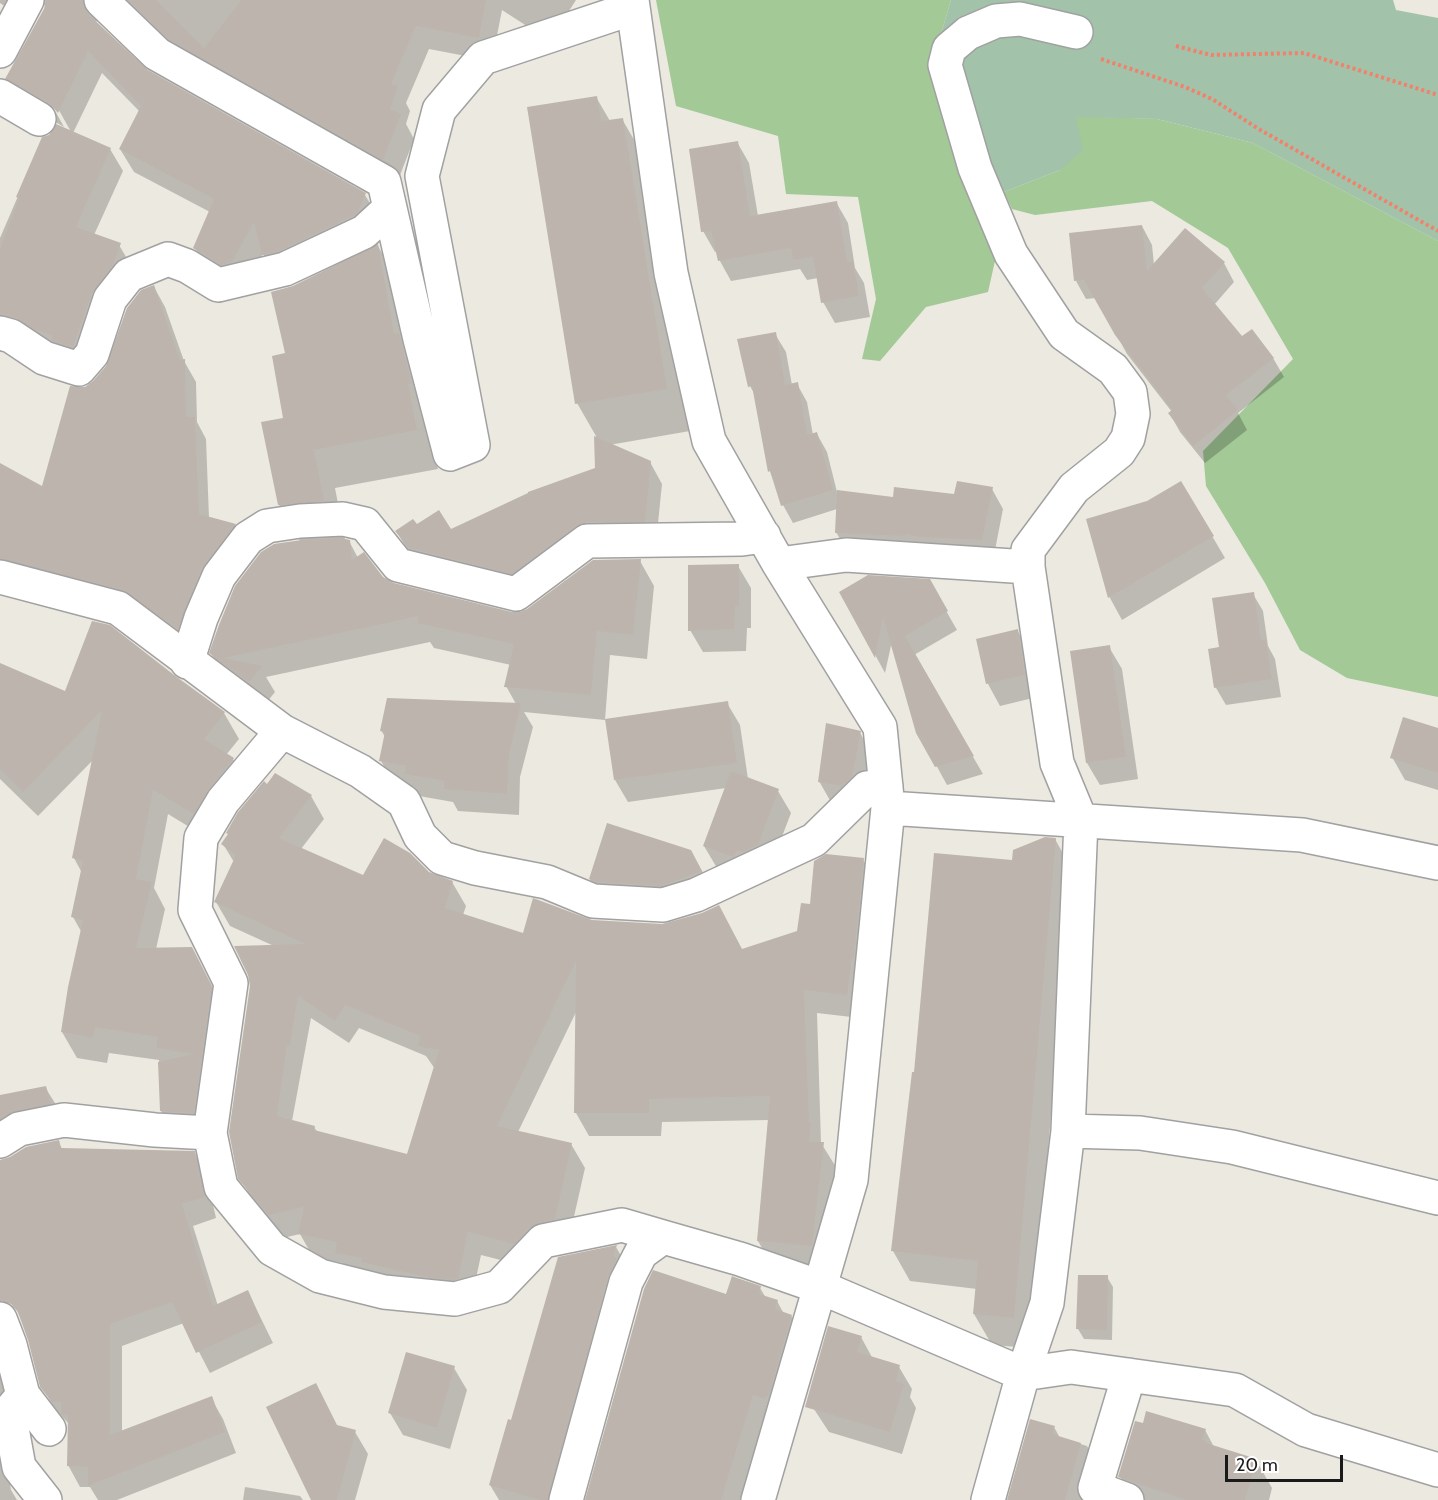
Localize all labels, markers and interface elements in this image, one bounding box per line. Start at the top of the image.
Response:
scale bar [1228,1443,1346,1481]
text: 20 m [1236,1454,1278,1476]

